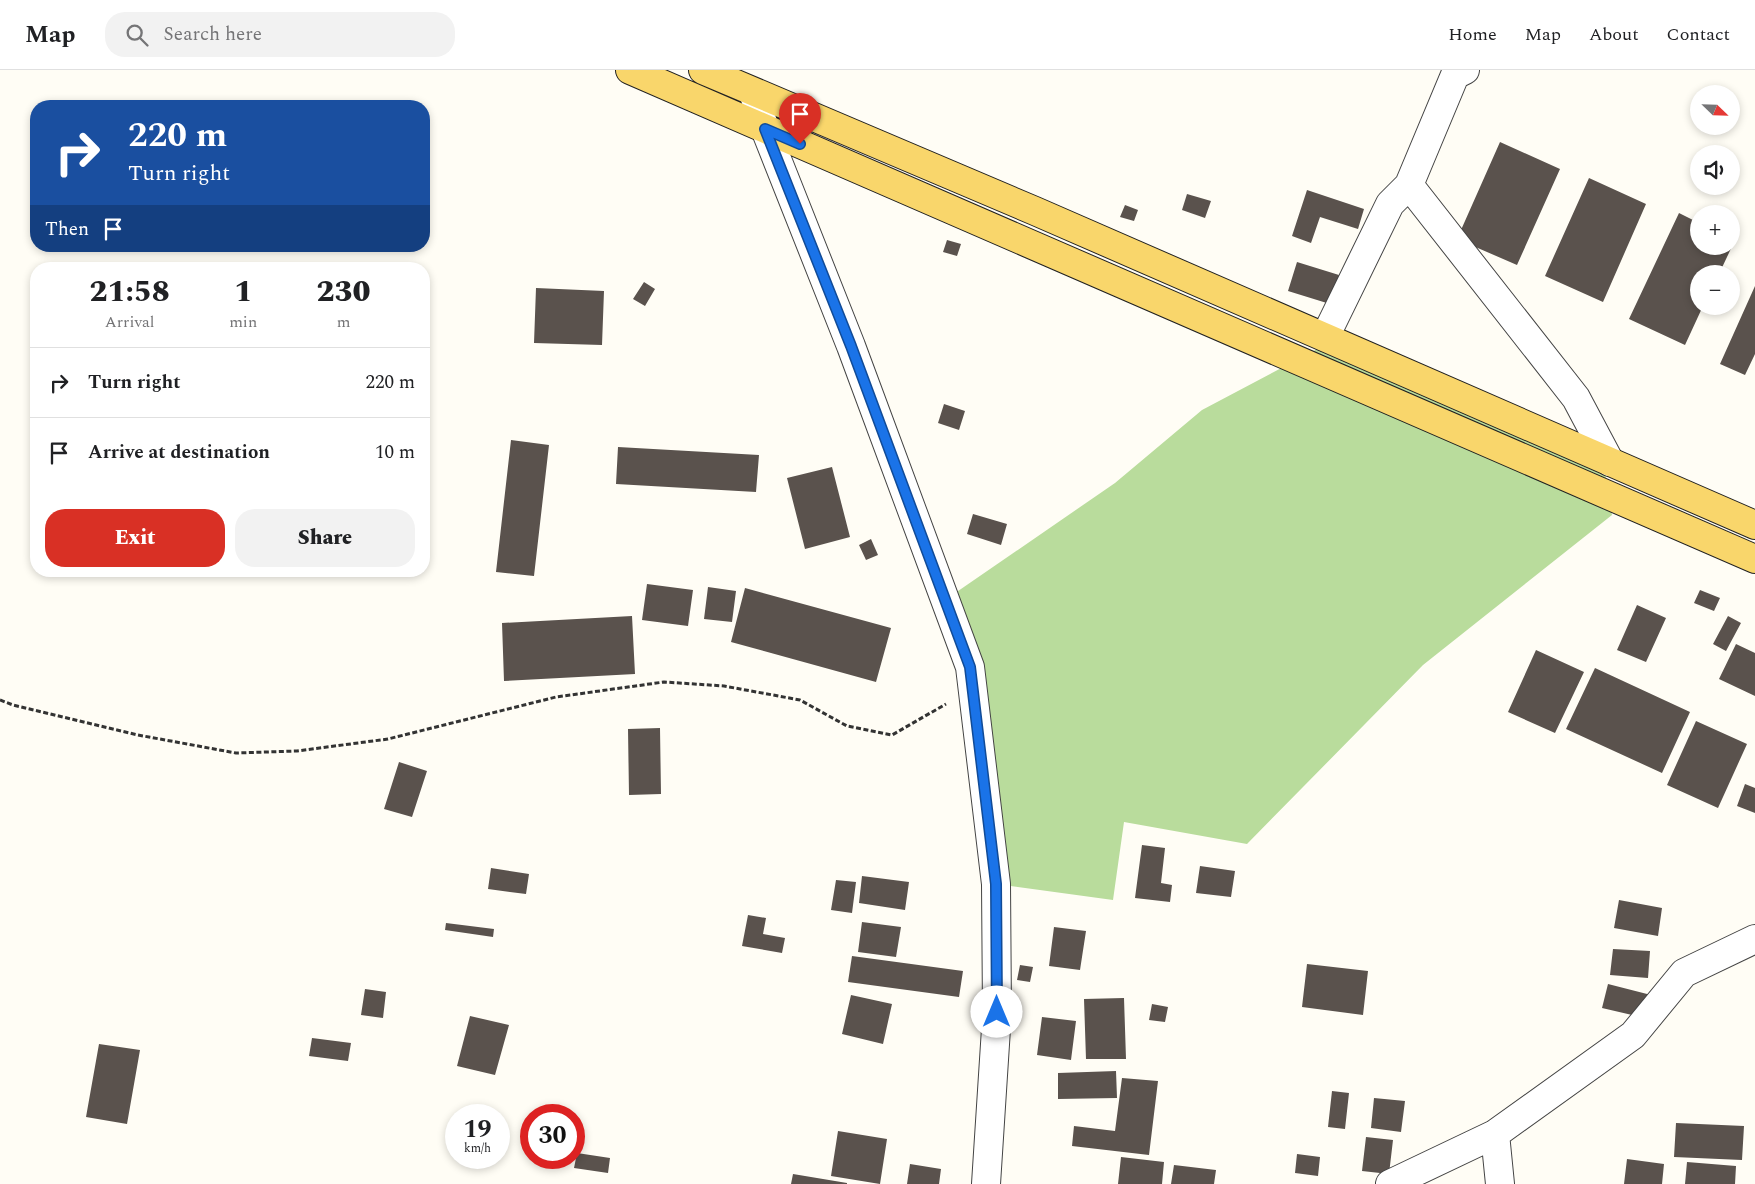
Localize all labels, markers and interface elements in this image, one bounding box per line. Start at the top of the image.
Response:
search box [105,12,455,57]
text: Map [25,17,75,53]
text: Search here [163,20,262,49]
icon: search [123,21,151,49]
text: Home [1448,21,1497,48]
text: Map [1525,21,1561,48]
text: About [1589,21,1639,48]
text: Contact [1667,21,1730,48]
north arrow [1690,85,1740,135]
map controls [1690,85,1740,315]
pin [779,93,821,144]
icon: arrive [786,100,814,128]
text: 220 m [128,109,227,162]
icon: right [45,120,110,185]
button: sound [1690,145,1740,195]
text: Turn right [128,157,230,190]
button: + [1690,205,1740,255]
text: Then [45,215,89,244]
icon: arrive [99,215,127,243]
button: − [1690,265,1740,315]
text: 21:58 [89,269,170,315]
text: 1 [234,269,252,315]
text: 230 [317,269,371,315]
text: Arrival [105,310,155,334]
text: min [229,310,257,334]
text: m [337,310,350,334]
text: Turn right [88,368,181,397]
text: 220 m [365,368,415,397]
icon: right [45,369,73,397]
text: Arrive at destination [88,438,270,467]
text: 10 m [375,438,415,467]
icon: arrive [45,439,73,467]
button: Exit [45,509,225,567]
button: Share [235,509,415,567]
position arrow [970,985,1022,1037]
speed limit sign: 30 [520,1104,585,1169]
text: 19 [463,1111,492,1149]
text: km/h [464,1139,491,1158]

